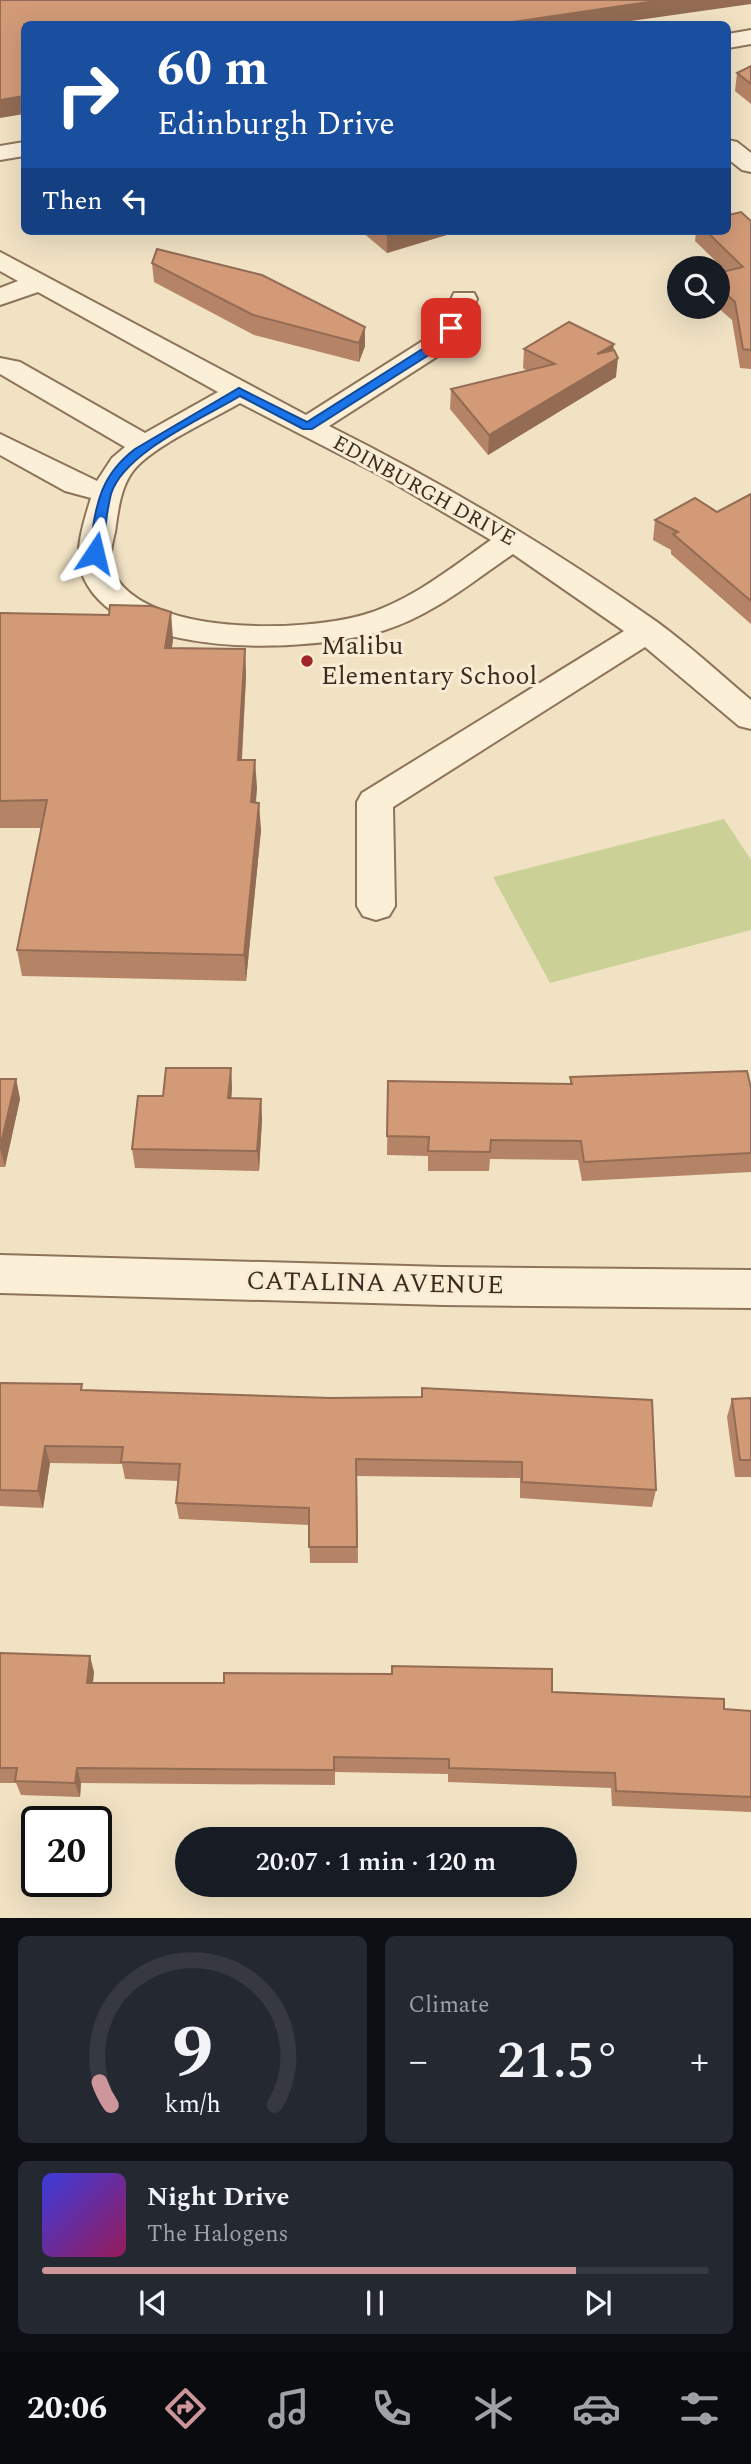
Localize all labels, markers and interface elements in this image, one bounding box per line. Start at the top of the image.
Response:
text: 60 m [157,32,268,107]
icon: right [42,49,133,140]
text: Edinburgh Drive [157,100,395,149]
text: Then [42,181,102,221]
icon: left [116,182,154,220]
map controls [667,256,730,319]
button: search [667,256,730,319]
pin [421,298,481,358]
icon: arrive [432,309,470,347]
street label: EDINBURGH DRIVE [327,427,521,555]
position arrow [58,516,132,590]
place label: Malibu Elementary School [321,626,537,696]
marker: Malibu Elementary School [299,653,315,669]
street label: CATALINA AVENUE [246,1261,504,1305]
speed limit sign: 20 [21,1806,112,1897]
text: 20:07 · 1 min · 120 m [256,1842,496,1882]
text: Climate [409,1988,489,2023]
text: 9 [172,1999,213,2110]
text: 21.5° [497,2022,620,2101]
text: − [409,2033,428,2091]
text: + [690,2033,709,2091]
text: km/h [164,2086,220,2124]
text: Night Drive [147,2177,289,2217]
text: The Halogens [147,2217,289,2252]
icon: previous [134,2284,172,2322]
icon: pause [356,2284,394,2322]
icon: next [579,2284,617,2322]
text: 20:06 [27,2384,107,2433]
icon: directions [161,2384,210,2433]
icon: music [264,2384,313,2433]
icon: phone [367,2384,416,2433]
icon: climate [469,2384,518,2433]
icon: car [572,2384,621,2433]
icon: filters [675,2384,724,2433]

